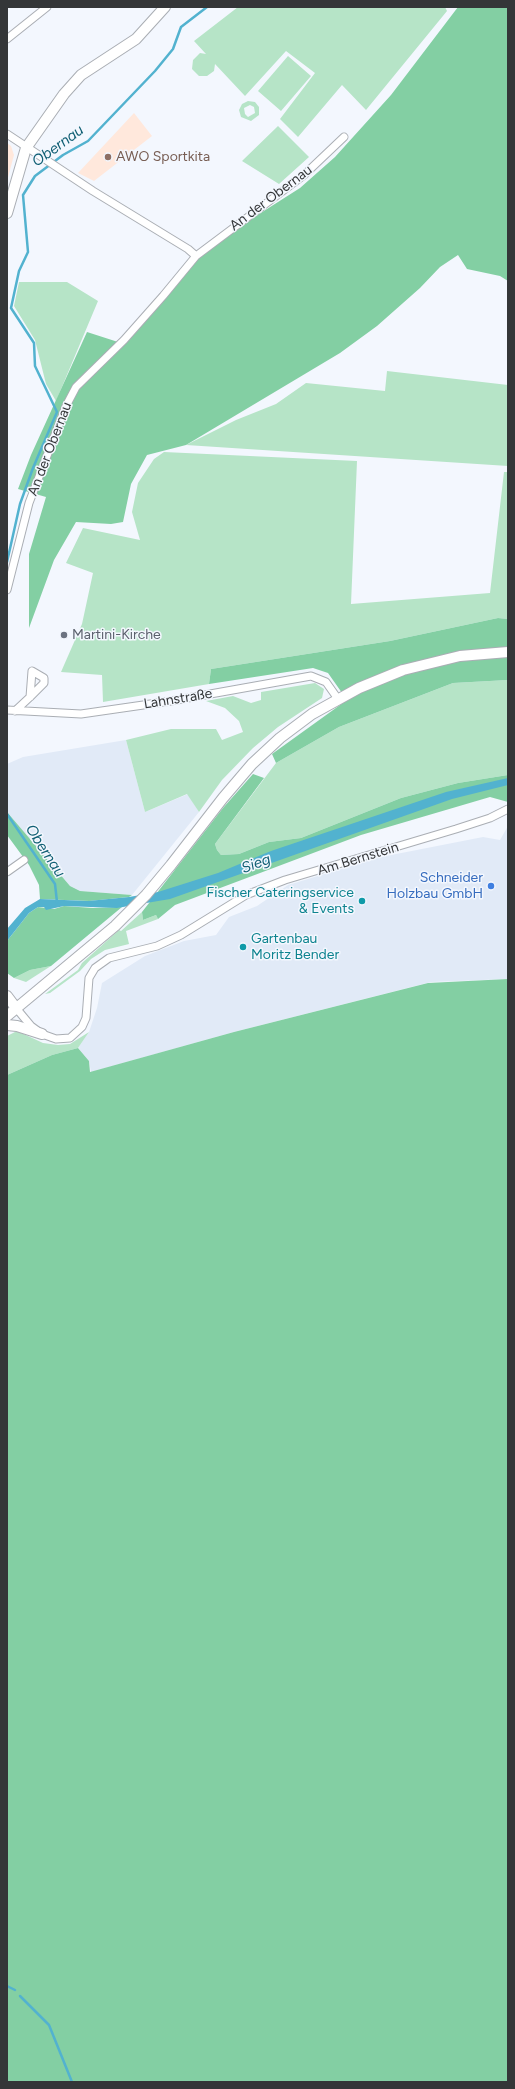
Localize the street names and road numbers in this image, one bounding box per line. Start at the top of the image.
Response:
street label: An der Obernau [226,162,316,234]
street label: An der Obernau [24,400,76,498]
street label: Lahnstraße [142,685,214,713]
street label: Am Bernstein [315,839,401,879]

